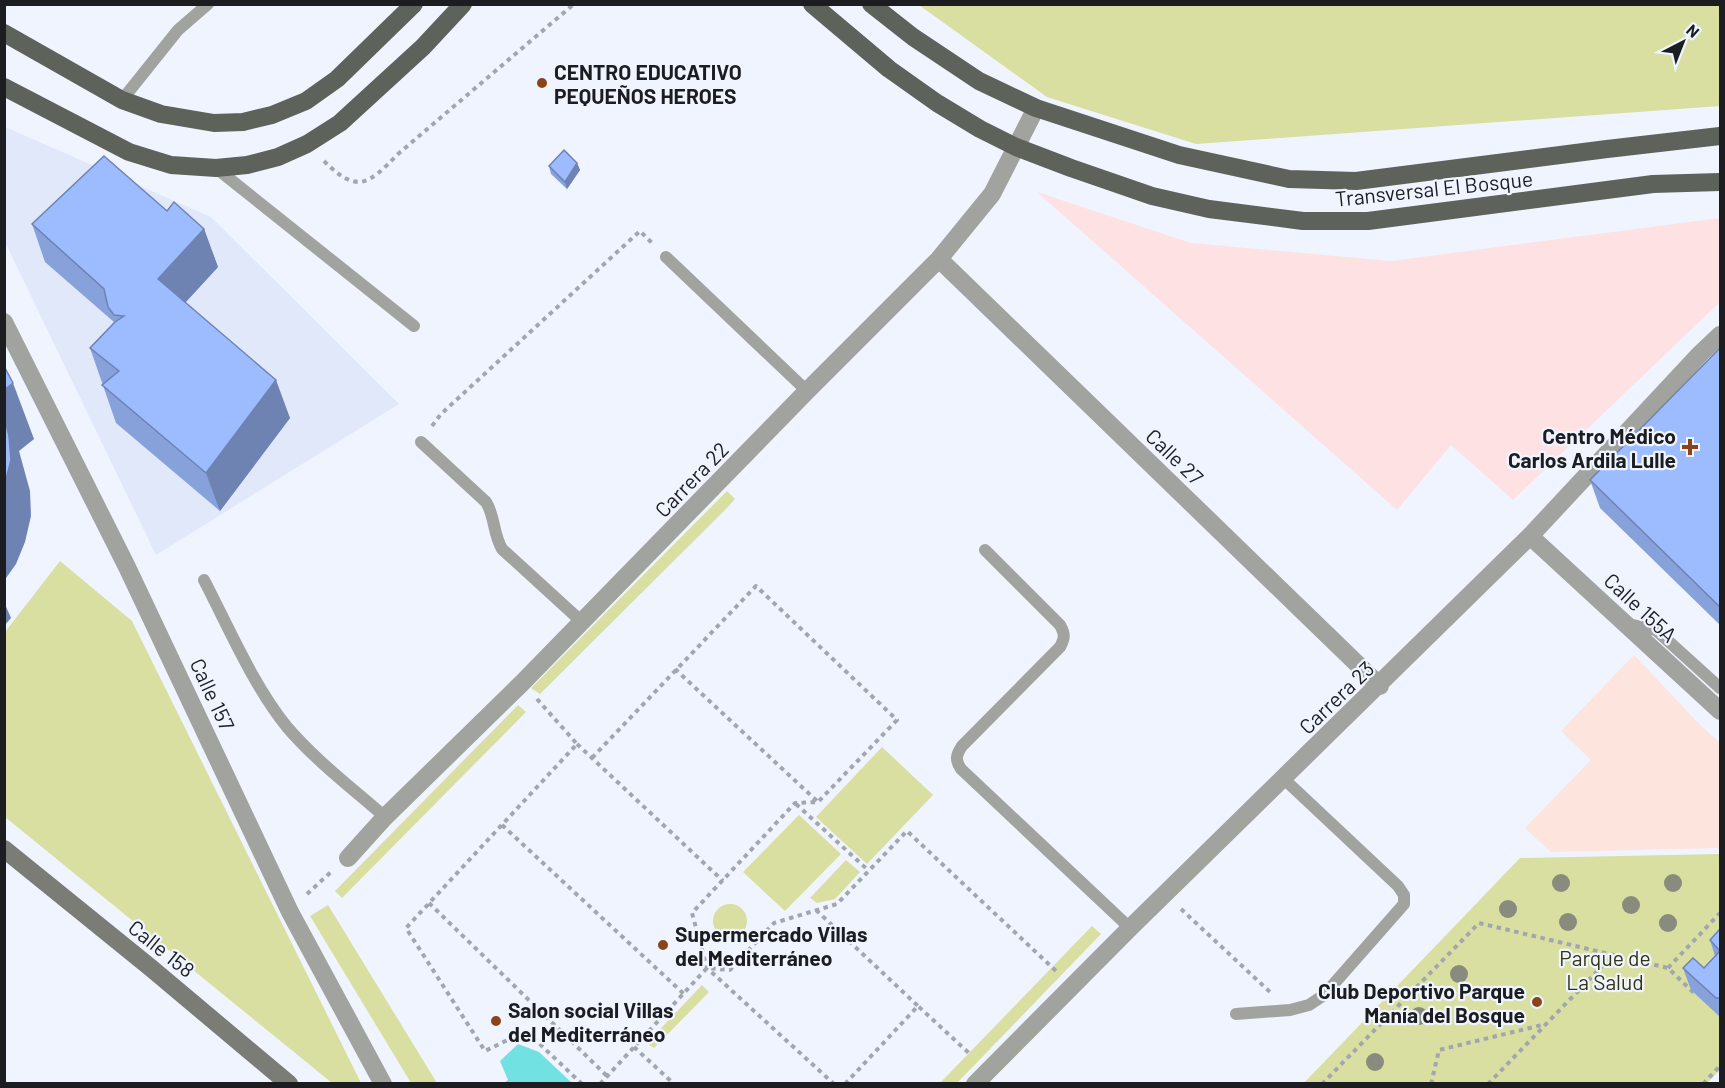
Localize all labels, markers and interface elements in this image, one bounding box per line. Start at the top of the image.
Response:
north arrow [1653,12,1713,72]
text: N [1683,20,1704,41]
place label: CENTRO EDUCATIVO PEQUEÑOS HEROES [554,59,742,108]
marker: CENTRO EDUCATIVO PEQUEÑOS HEROES [535,76,549,90]
street label: Transversal El Bosque [1334,165,1534,211]
street label: Calle 27 [1141,423,1209,489]
place label: Centro Médico Carlos Ardila Lulle [1508,423,1676,472]
street label: Carrera 22 [649,436,733,522]
marker: Centro Médico Carlos Ardila Lulle [1681,438,1699,456]
street label: Calle 155A [1600,567,1683,647]
street label: Calle 157 [186,654,241,734]
street label: Carrera 23 [1293,655,1379,739]
street label: Calle 158 [124,914,200,982]
place label: Supermercado Villas del Mediterráneo [675,921,867,970]
marker: Supermercado Villas del Mediterráneo [656,938,670,952]
park label: Parque de La Salud [1559,945,1651,994]
place label: Club Deportivo Parque Manía del Bosque [1318,978,1525,1027]
marker: Club Deportivo Parque Manía del Bosque [1530,995,1544,1009]
place label: Salon social Villas del Mediterráneo [508,997,674,1046]
marker: Salon social Villas del Mediterráneo [489,1014,503,1028]

